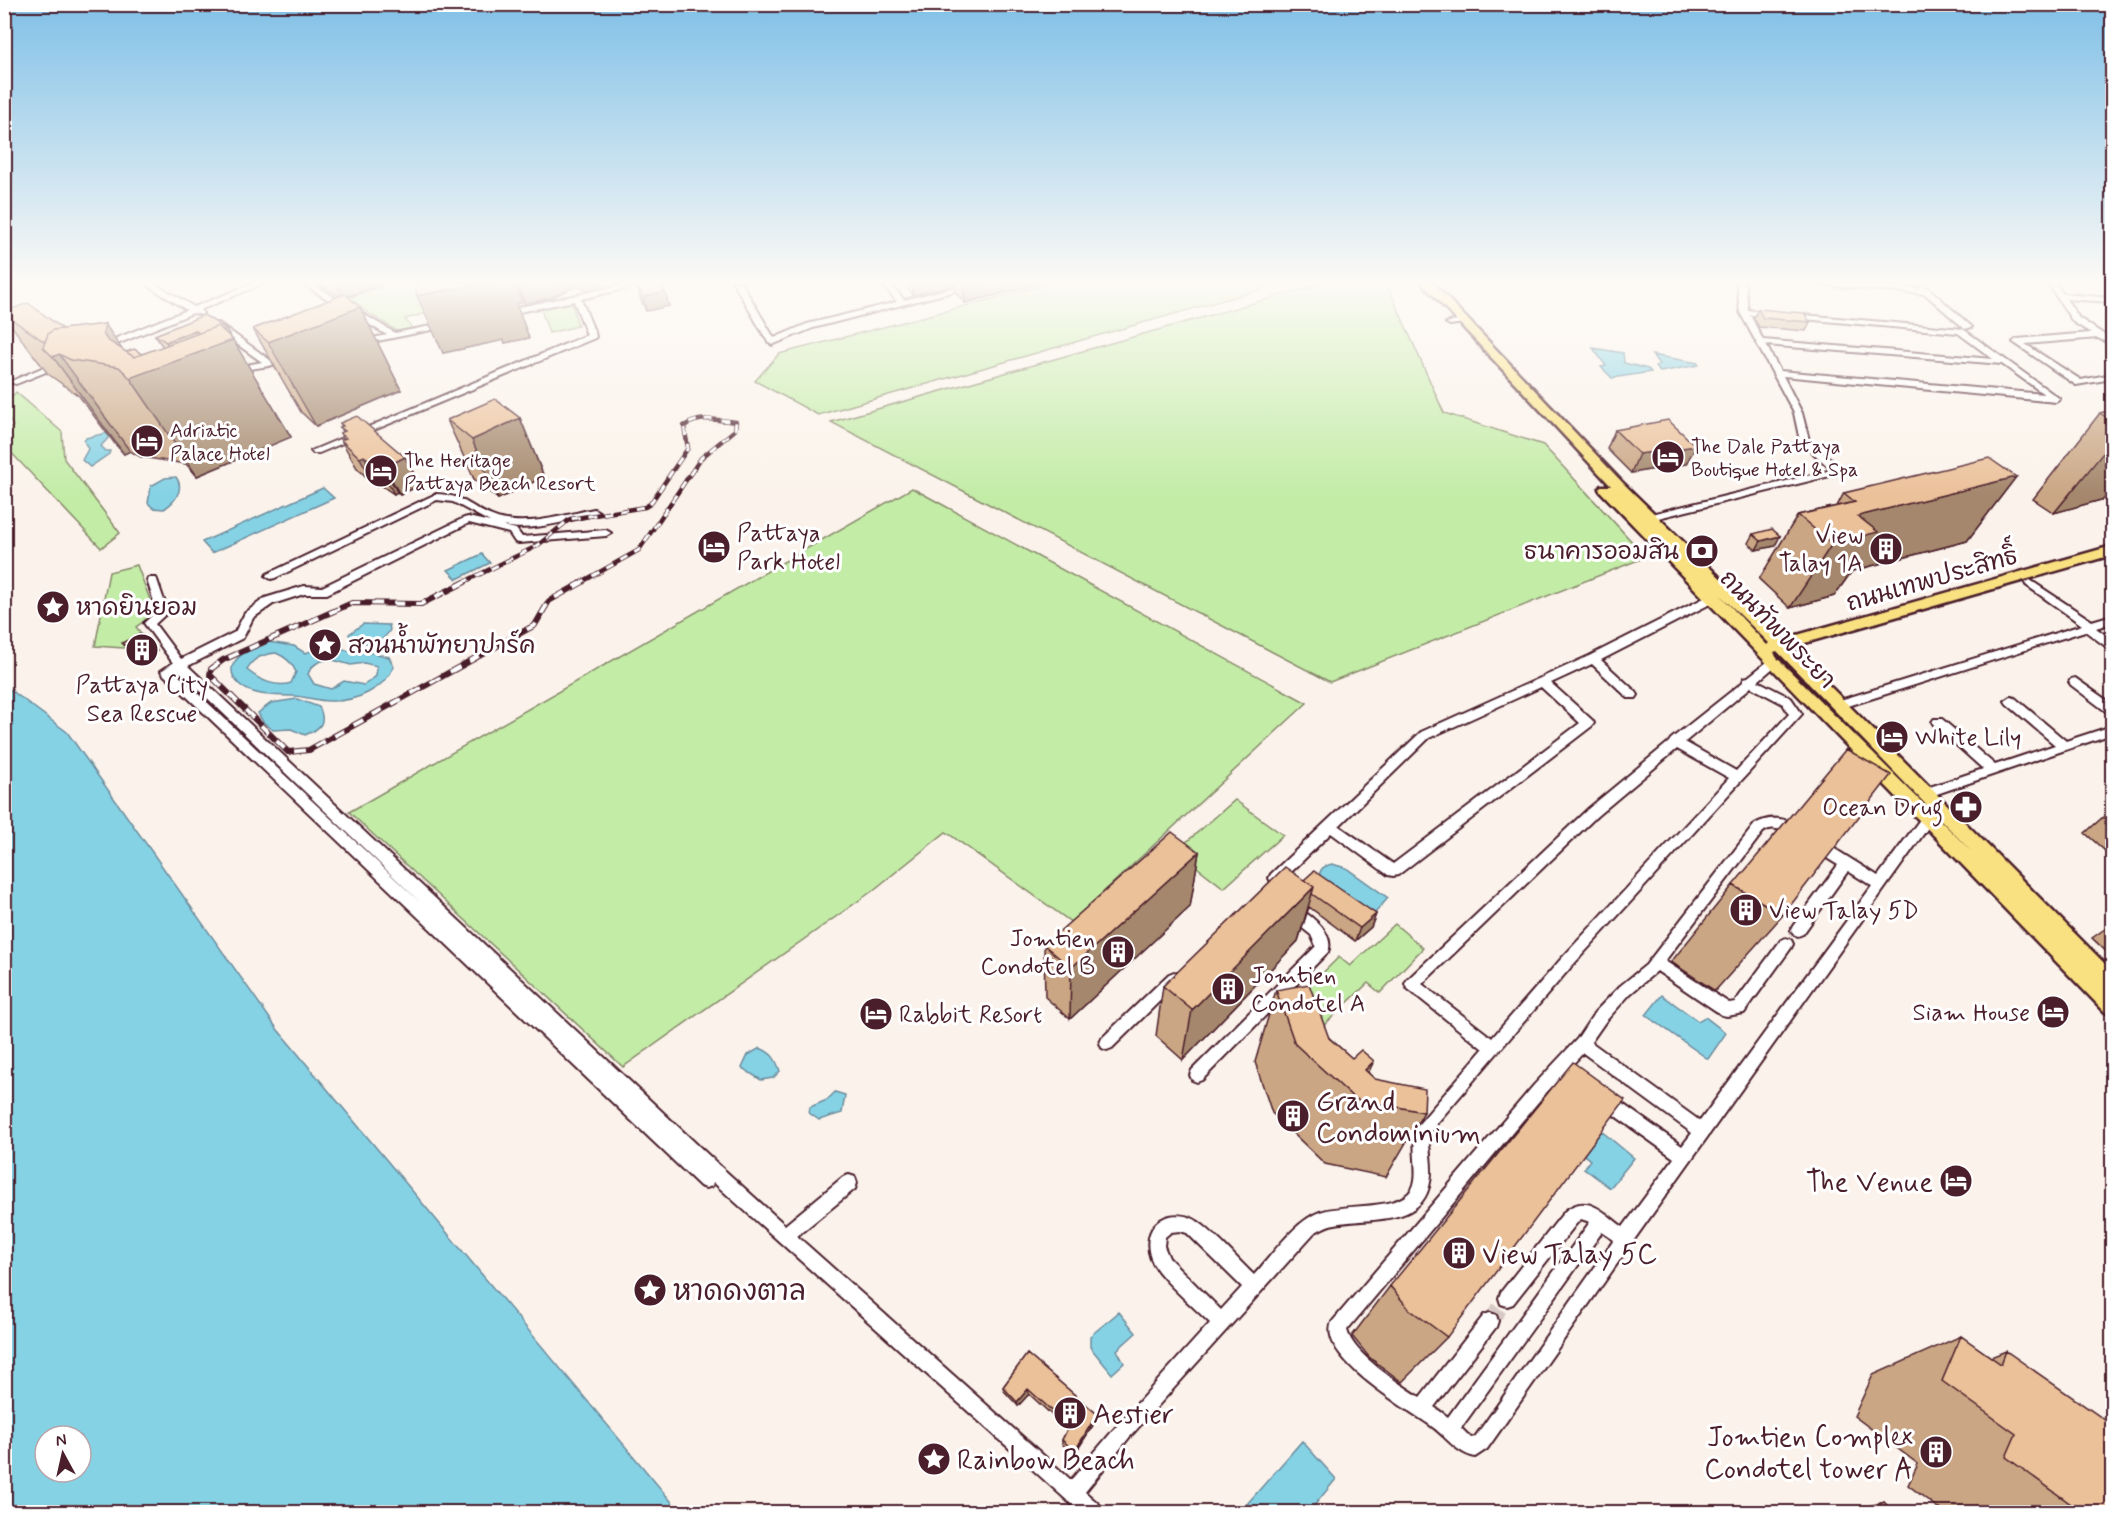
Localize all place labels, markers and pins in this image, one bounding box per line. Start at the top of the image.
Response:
place label: Adriatic Palace Hotel [170,418,270,468]
hotel icon: Adriatic Palace Hotel [129,423,165,459]
place label: The Dale Pattaya Boutique Hotel & Spa [1691,434,1858,484]
hotel icon: The Dale Pattaya Boutique Hotel & Spa [1650,439,1686,475]
place label: The Heritage Pattaya Beach Resort [404,448,596,498]
hotel icon: The Heritage Pattaya Beach Resort [363,453,399,489]
place label: Pattaya Park Hotel [737,519,840,578]
place label: View Talay 1A [1779,521,1863,580]
hotel icon: Pattaya Park Hotel [696,529,732,565]
building icon: View Talay 1A [1868,531,1904,567]
bank icon: ธนาคารออมสิน [1684,533,1720,569]
place label: ธนาคารออมสิน [1524,537,1679,568]
place icon: หาดยินยอม [35,589,71,625]
place label: หาดยินยอม [76,593,197,624]
place label: สวนน้ำพัทยาปาร์ค [348,622,535,662]
place icon: สวนน้ำพัทยาปาร์ค [307,627,343,663]
building icon: Pattaya City Sea Rescue [124,632,160,668]
place label: Pattaya City Sea Rescue [76,671,208,730]
hotel icon: White Lily [1874,719,1910,755]
place label: White Lily [1915,723,2021,754]
pharmacy icon: Ocean Drug [1948,789,1984,825]
place label: Ocean Drug [1822,793,1943,827]
building icon: View Talay 5D [1728,892,1764,928]
place label: View Talay 5D [1769,896,1919,927]
place label: Jomtien Condotel B [980,924,1095,983]
building icon: Jomtien Condotel B [1100,934,1136,970]
place label: Jomtien Condotel A [1251,961,1365,1020]
building icon: Jomtien Condotel A [1210,971,1246,1007]
hotel icon: Siam House [2035,994,2071,1030]
hotel icon: Rabbit Resort [858,996,894,1032]
place label: Siam House [1913,998,2030,1029]
place label: Rabbit Resort [899,1000,1042,1031]
place label: Grand Condominium [1316,1084,1481,1153]
building icon: Grand Condominium [1275,1098,1311,1134]
hotel icon: The Venue [1938,1163,1974,1199]
place label: The Venue [1806,1165,1933,1202]
building icon: View Talay 5C [1441,1235,1477,1271]
place label: View Talay 5C [1482,1237,1657,1274]
place icon: หาดดงตาล [632,1272,668,1308]
place label: หาดดงตาล [673,1274,806,1311]
building icon: Aestier [1052,1395,1088,1431]
place label: Aestier [1093,1397,1174,1434]
place label: Jomtien Complex Condotel tower A [1704,1420,1913,1489]
building icon: Jomtien Complex Condotel tower A [1918,1434,1954,1470]
place icon: Rainbow Beach [916,1441,952,1477]
place label: Rainbow Beach [957,1443,1135,1480]

